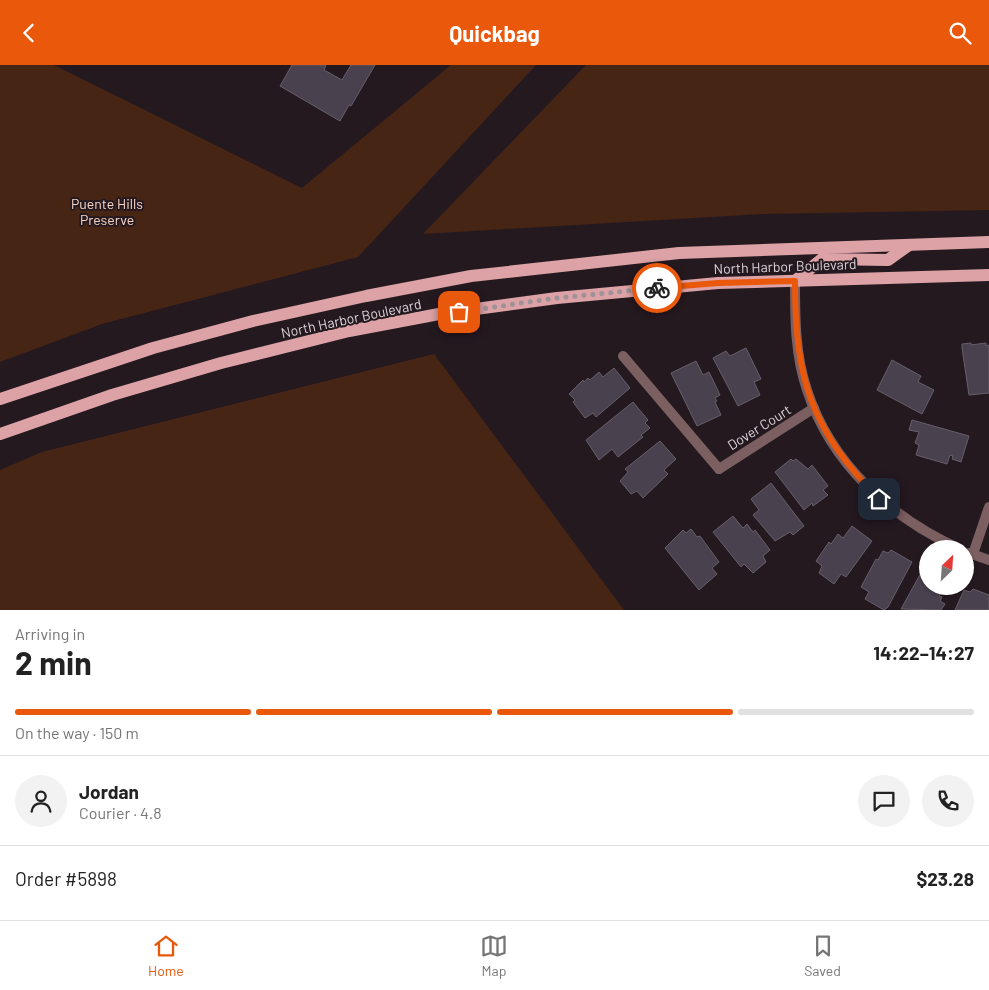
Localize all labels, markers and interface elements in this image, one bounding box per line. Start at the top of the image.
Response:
icon: back [15,19,43,47]
icon: search [946,19,974,47]
text: Quickbag [449,20,540,46]
park label: Puente Hills Preserve [71,195,143,228]
street label: North Harbor Boulevard [713,255,857,277]
courier [632,263,682,313]
icon: bike [643,274,671,302]
pin [438,291,480,333]
street label: North Harbor Boulevard [279,295,423,341]
icon: bag [445,298,473,326]
street label: Dover Court [724,401,794,453]
pin [858,478,900,520]
icon: home [865,485,893,513]
north arrow [919,540,974,595]
map controls [919,540,974,595]
text: Arriving in [15,624,85,643]
text: 14:22–14:27 [873,641,974,664]
text: 2 min [15,643,92,681]
text: On the way · 150 m [15,723,139,742]
button: person [15,775,67,827]
button: chat [858,775,910,827]
button: phone [922,775,974,827]
text: Jordan [79,780,139,803]
text: Courier · 4.8 [79,803,162,822]
text: Order #5898 [15,867,117,890]
text: $23.28 [916,867,974,890]
tab: Home [148,932,184,979]
tab: Map [480,932,508,979]
tab: Saved [804,932,841,979]

